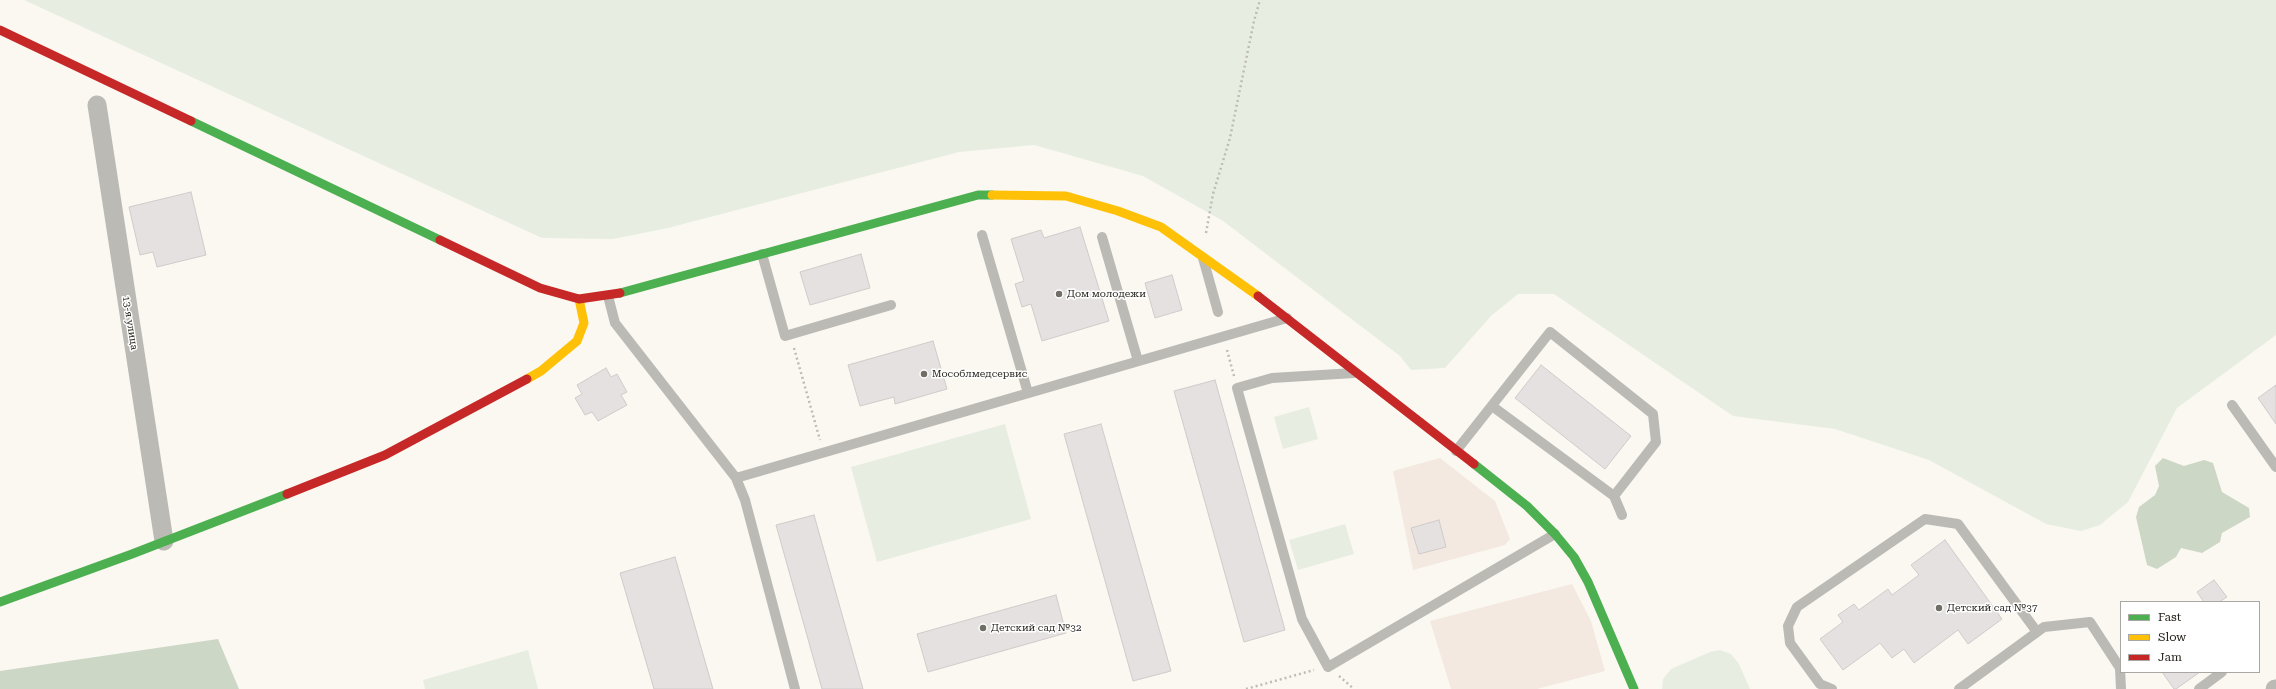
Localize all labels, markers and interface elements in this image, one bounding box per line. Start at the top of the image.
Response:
place label: Дом молодежи [1067,288,1146,300]
marker: Дом молодежи [1054,289,1064,299]
street label: 13-я улица [120,295,140,351]
place label: Мособлмедсервис [932,368,1027,380]
marker: Мособлмедсервис [919,369,929,379]
legend [2120,601,2260,673]
place label: Детский сад №37 [1947,602,2038,614]
marker: Детский сад №37 [1934,603,1944,613]
text: Fast [2158,610,2181,624]
place label: Детский сад №32 [991,622,1082,634]
marker: Детский сад №32 [978,623,988,633]
text: Slow [2158,630,2186,644]
text: Jam [2158,650,2182,664]

